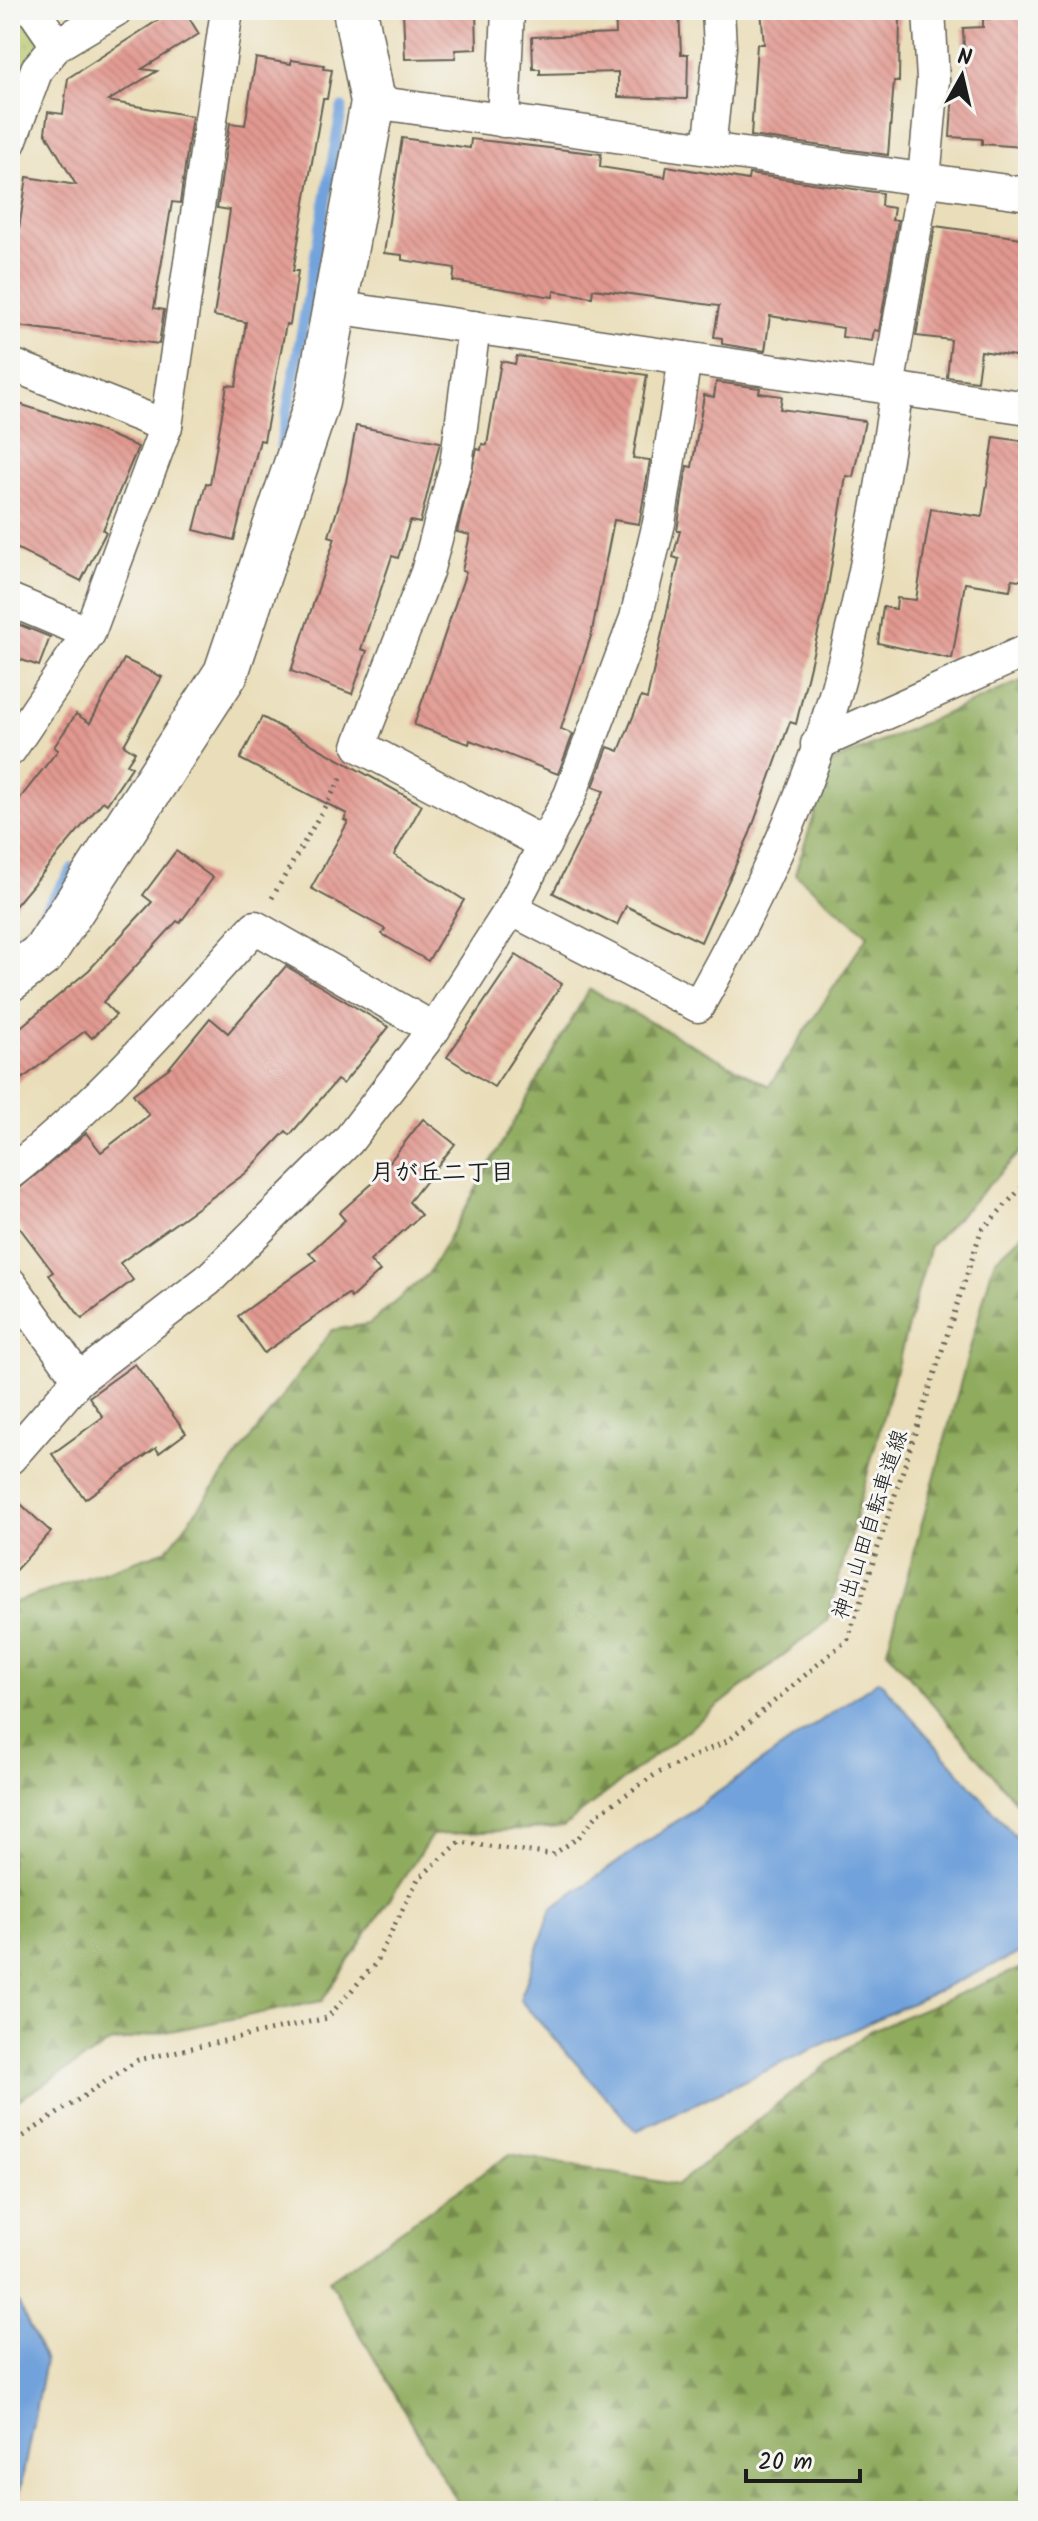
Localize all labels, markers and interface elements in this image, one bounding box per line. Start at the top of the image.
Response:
north arrow [922,36,1002,116]
text: N [955,40,974,77]
district label: 月が丘二丁目 [370,1154,514,1193]
street label: 神出山田自転車道線 [824,1425,919,1624]
scale bar [746,2433,860,2483]
text: 20 m [758,2443,813,2482]

